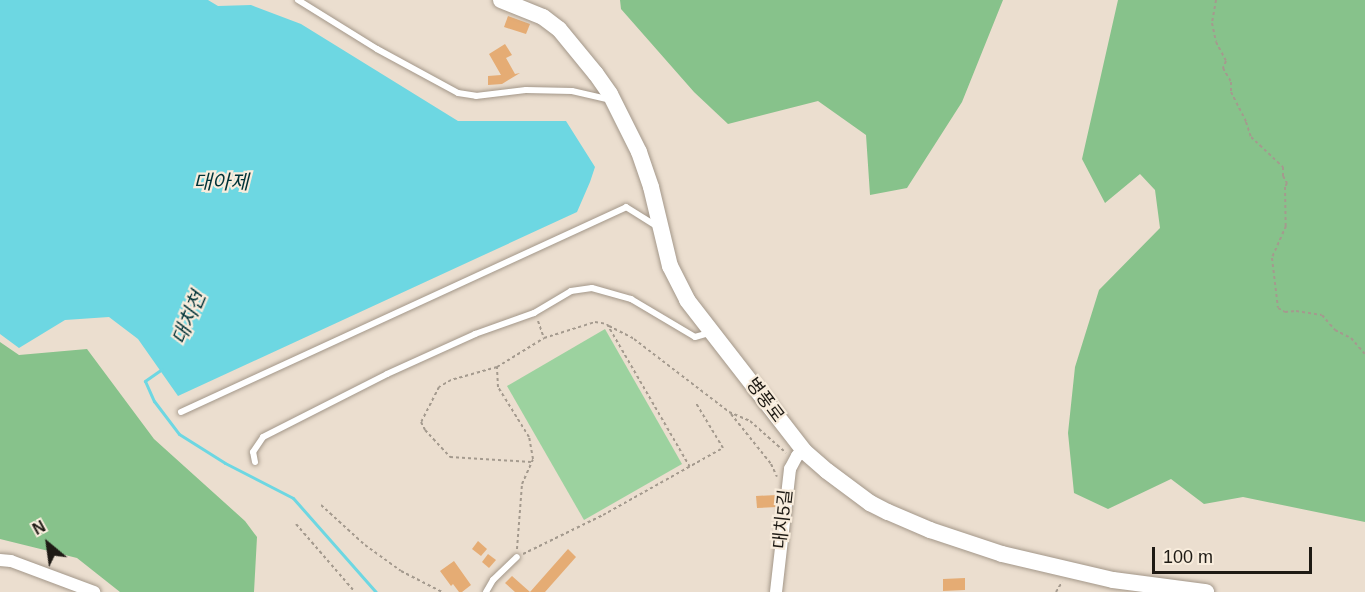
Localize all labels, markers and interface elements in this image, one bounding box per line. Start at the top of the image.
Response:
water label: 대아제 [193,170,249,194]
water label: 대치천 [167,288,211,348]
street label: 병풍로 [741,374,789,426]
street label: 대치5길 [769,488,797,550]
north arrow [18,514,78,574]
text: N [30,518,48,538]
scale bar [1155,535,1316,573]
text: 100 m [1163,547,1213,567]

